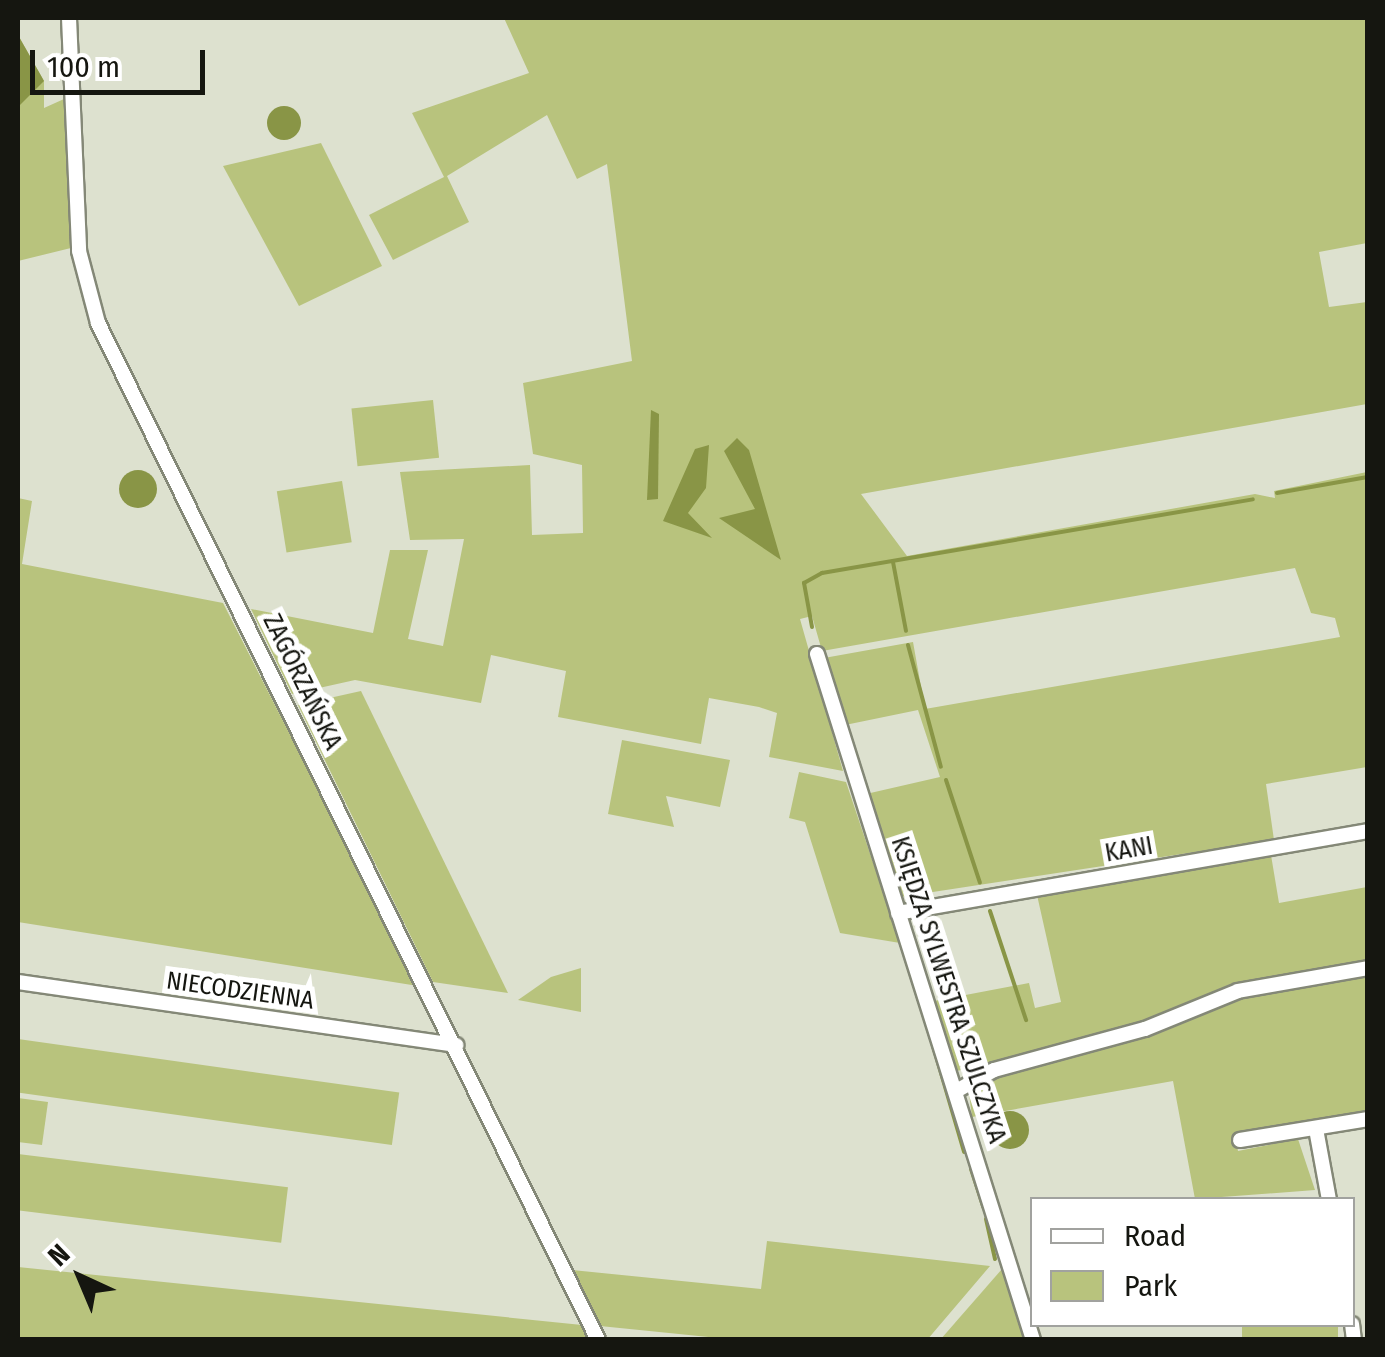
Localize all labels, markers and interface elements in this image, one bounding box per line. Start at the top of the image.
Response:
scale bar [35,30,210,92]
text: 100 m [47,49,120,85]
street label: ZAGÓRZAŃSKA [256,609,348,755]
street label: KANI [1103,831,1155,869]
street label: KSIĘDZA SYLWESTRA SZULCZYKA [884,833,1012,1147]
street label: NIECODZIENNA [164,966,316,1016]
legend [1030,1197,1355,1327]
text: Road [1124,1218,1186,1254]
north arrow [30,1227,130,1327]
text: N [41,1237,76,1273]
text: Park [1124,1268,1177,1304]

